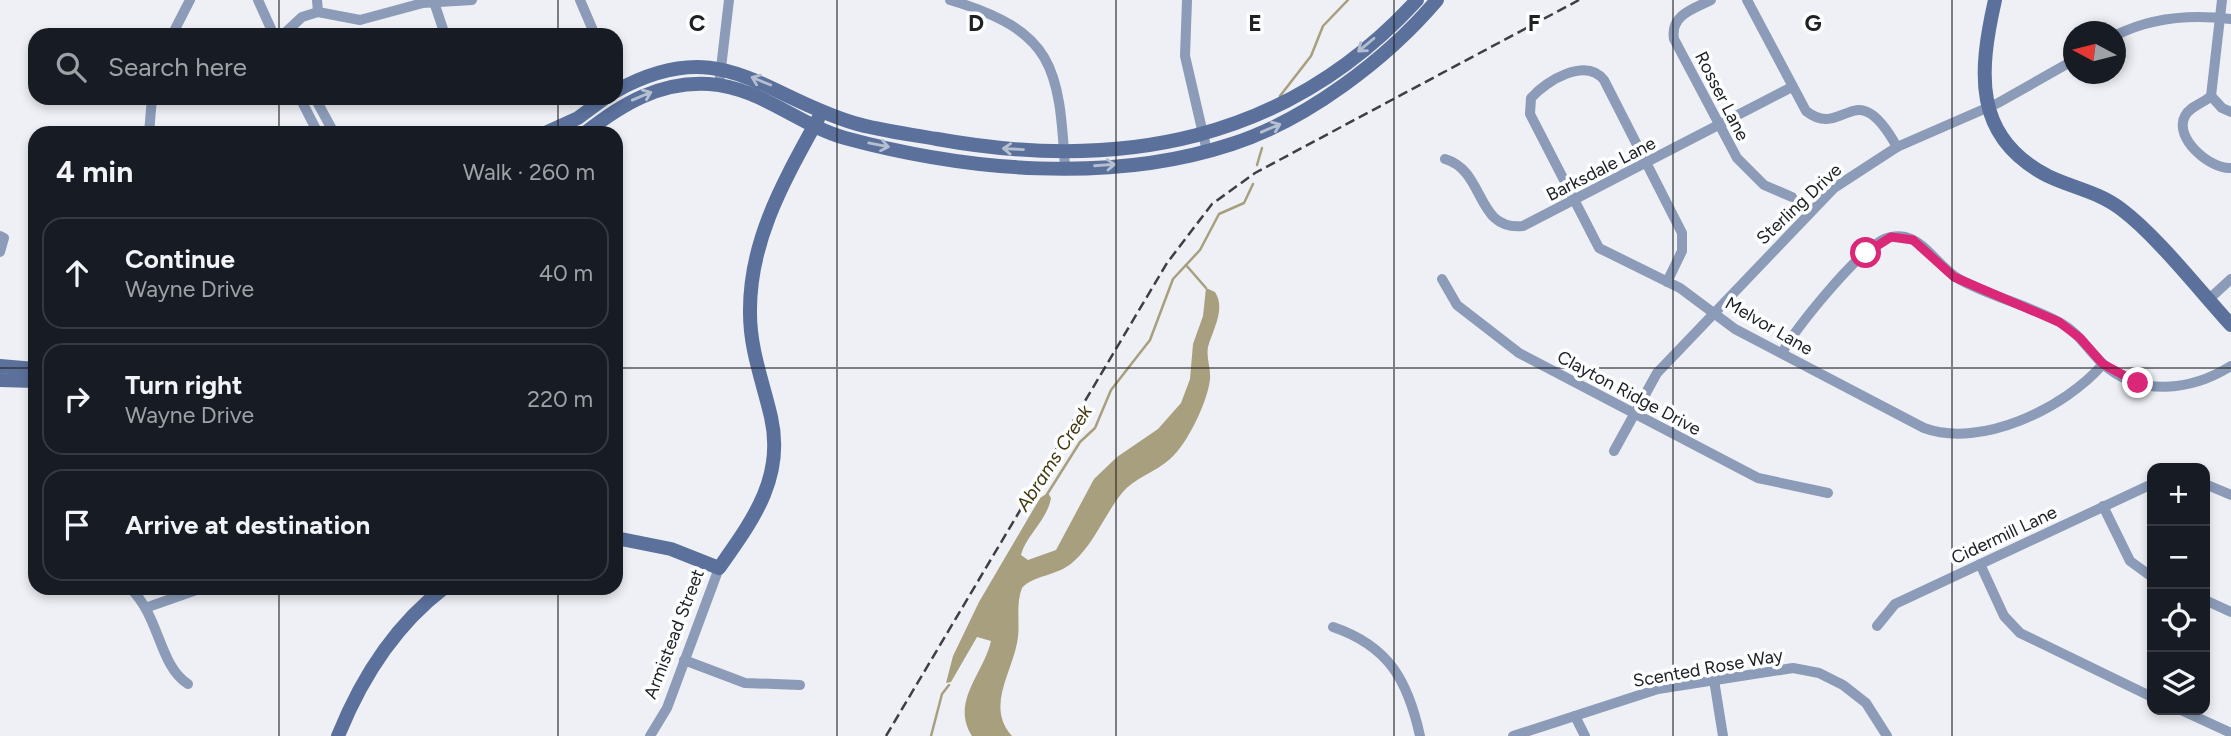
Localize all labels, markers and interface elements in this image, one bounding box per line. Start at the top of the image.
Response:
text: C [689,9,706,37]
text: D [968,9,984,37]
text: E [1248,9,1262,37]
text: F [1528,9,1541,37]
text: G [1804,9,1822,37]
north arrow [2063,21,2126,84]
search box [28,28,623,105]
one-way arrow [1357,37,1375,53]
icon: search [52,48,90,86]
street label: Rosser Lane [1690,48,1754,144]
text: Search here [108,51,247,83]
one-way arrow [750,74,772,87]
one-way arrow [631,89,652,102]
one-way arrow [1260,121,1281,134]
street label: Barksdale Lane [1543,132,1659,206]
one-way arrow [867,139,890,152]
one-way arrow [1002,142,1025,155]
text: 4 min [56,153,133,190]
text: Walk · 260 m [463,158,595,186]
one-way arrow [1093,158,1116,171]
street label: Sterling Drive [1752,159,1846,249]
route start [1850,237,1881,268]
text: Continue [125,243,235,275]
icon: ahead [58,254,96,292]
text: 40 m [539,259,593,287]
text: Wayne Drive [125,275,254,303]
street label: Melvor Lane [1721,292,1817,360]
street label: Clayton Ridge Drive [1553,346,1705,440]
route end [2122,367,2153,398]
text: Turn right [125,369,242,401]
icon: right [58,380,96,418]
text: 220 m [527,385,593,413]
water label: Abrams Creek [1011,400,1097,516]
text: Wayne Drive [125,401,254,429]
map controls [2147,463,2210,715]
button: + [2147,463,2210,526]
street label: Cidermill Lane [1948,501,2060,569]
icon: arrive [58,506,96,544]
text: Arrive at destination [125,509,370,541]
button: − [2147,526,2210,589]
street label: Armistead Street [639,566,709,702]
button: locate [2147,589,2210,652]
street label: Scented Rose Way [1631,644,1785,692]
button: layers [2147,652,2210,715]

